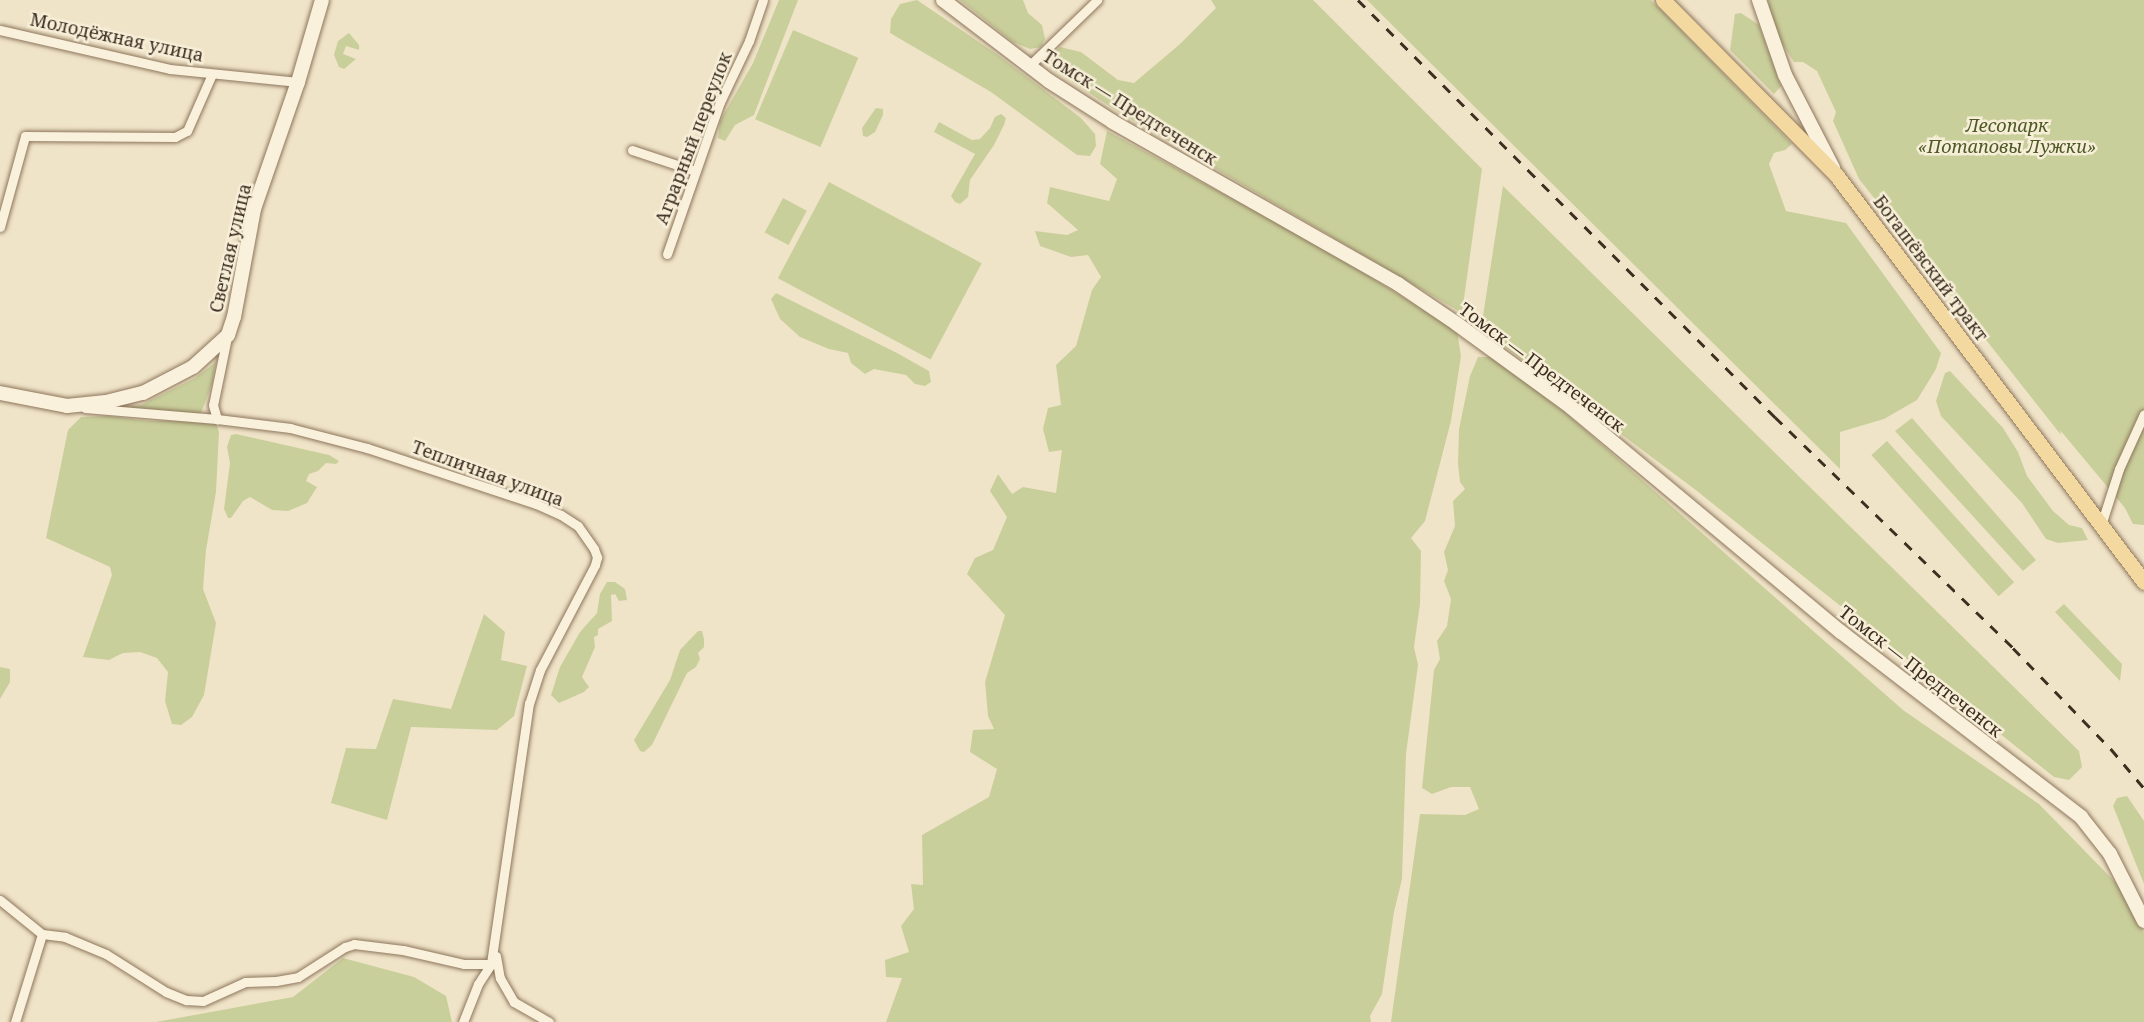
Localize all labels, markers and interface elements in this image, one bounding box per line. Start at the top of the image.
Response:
street label: Молодёжная улица [28,8,206,66]
street label: Томск — Предтеченск [1039,44,1221,170]
street label: Аграрный переулок [650,49,736,227]
park label: Лесопарк «Потаповы Лужки» [1918,115,2096,158]
street label: Светлая улица [205,181,255,315]
street label: Богашёвский тракт [1869,191,1993,345]
street label: Томск — Предтеченск [1455,298,1629,436]
street label: Тепличная улица [409,435,567,511]
street label: Томск — Предтеченск [1835,600,2007,742]

